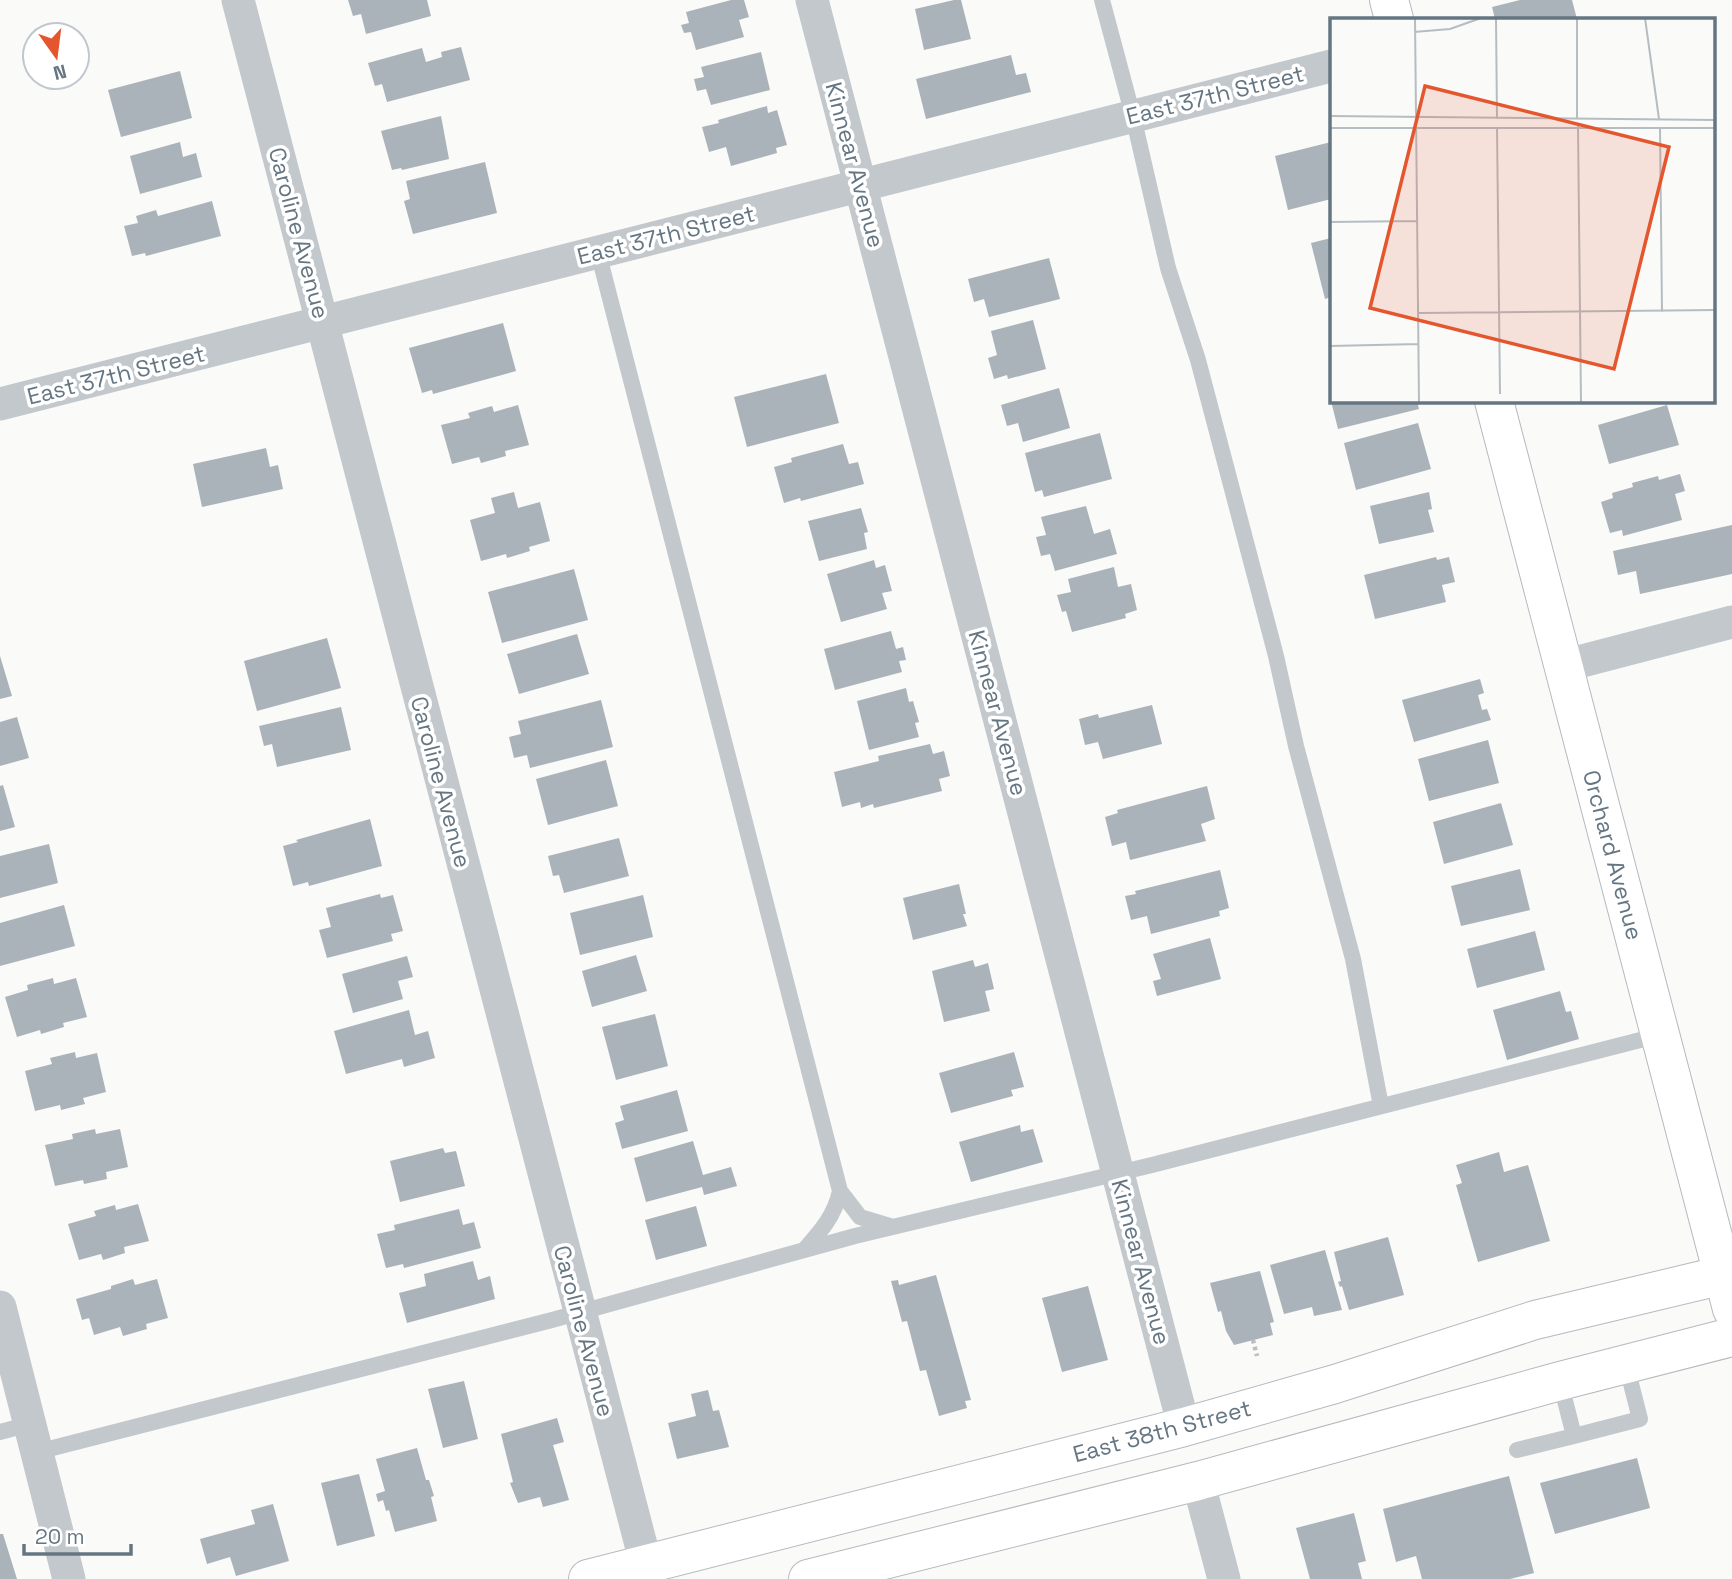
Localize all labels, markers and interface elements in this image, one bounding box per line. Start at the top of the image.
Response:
inset map [1330,18,1714,402]
north arrow [21,21,91,91]
text: N [51,58,69,86]
street label: East 37th Street [1123,58,1307,132]
street label: Kinnear Avenue [818,79,892,251]
street label: Caroline Avenue [262,144,336,322]
street label: East 37th Street [574,198,758,272]
street label: East 37th Street [24,338,208,412]
street label: Kinnear Avenue [961,627,1035,799]
street label: Caroline Avenue [404,693,478,871]
street label: Orchard Avenue [1576,767,1650,943]
street label: Kinnear Avenue [1104,1176,1178,1348]
street label: Caroline Avenue [547,1242,621,1420]
street label: East 38th Street [1069,1393,1255,1469]
scale bar [24,1512,131,1556]
text: 20 m [35,1523,85,1550]

